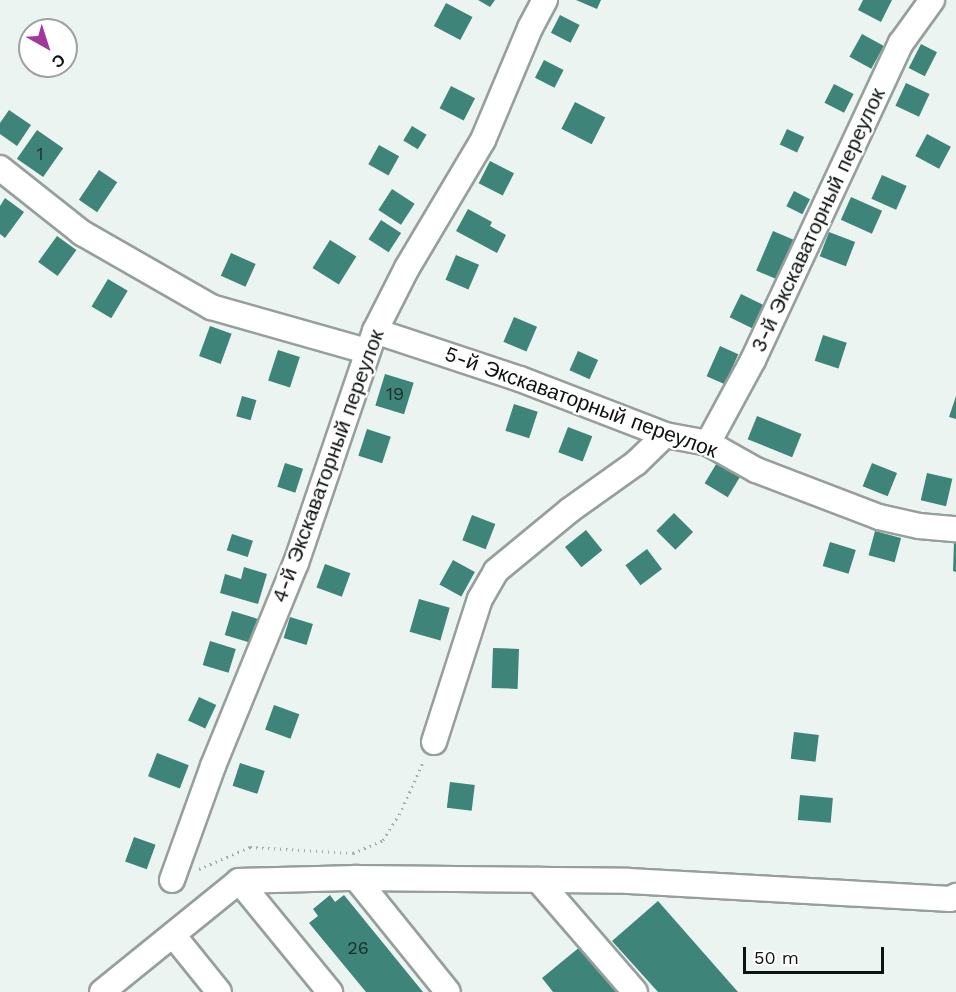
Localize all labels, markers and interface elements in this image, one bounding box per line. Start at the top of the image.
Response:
north arrow [18,18,78,78]
text: С [48,50,69,72]
street label: 3-й Экскаваторный переулок [746,84,890,356]
house number: 1 [36,143,44,165]
street label: 4-й Экскаваторный переулок [267,326,389,606]
street label: 5-й Экскаваторный переулок [441,341,721,463]
house number: 19 [386,383,404,405]
scale bar [746,935,887,973]
house number: 26 [347,937,369,959]
text: 50 m [754,947,799,968]

